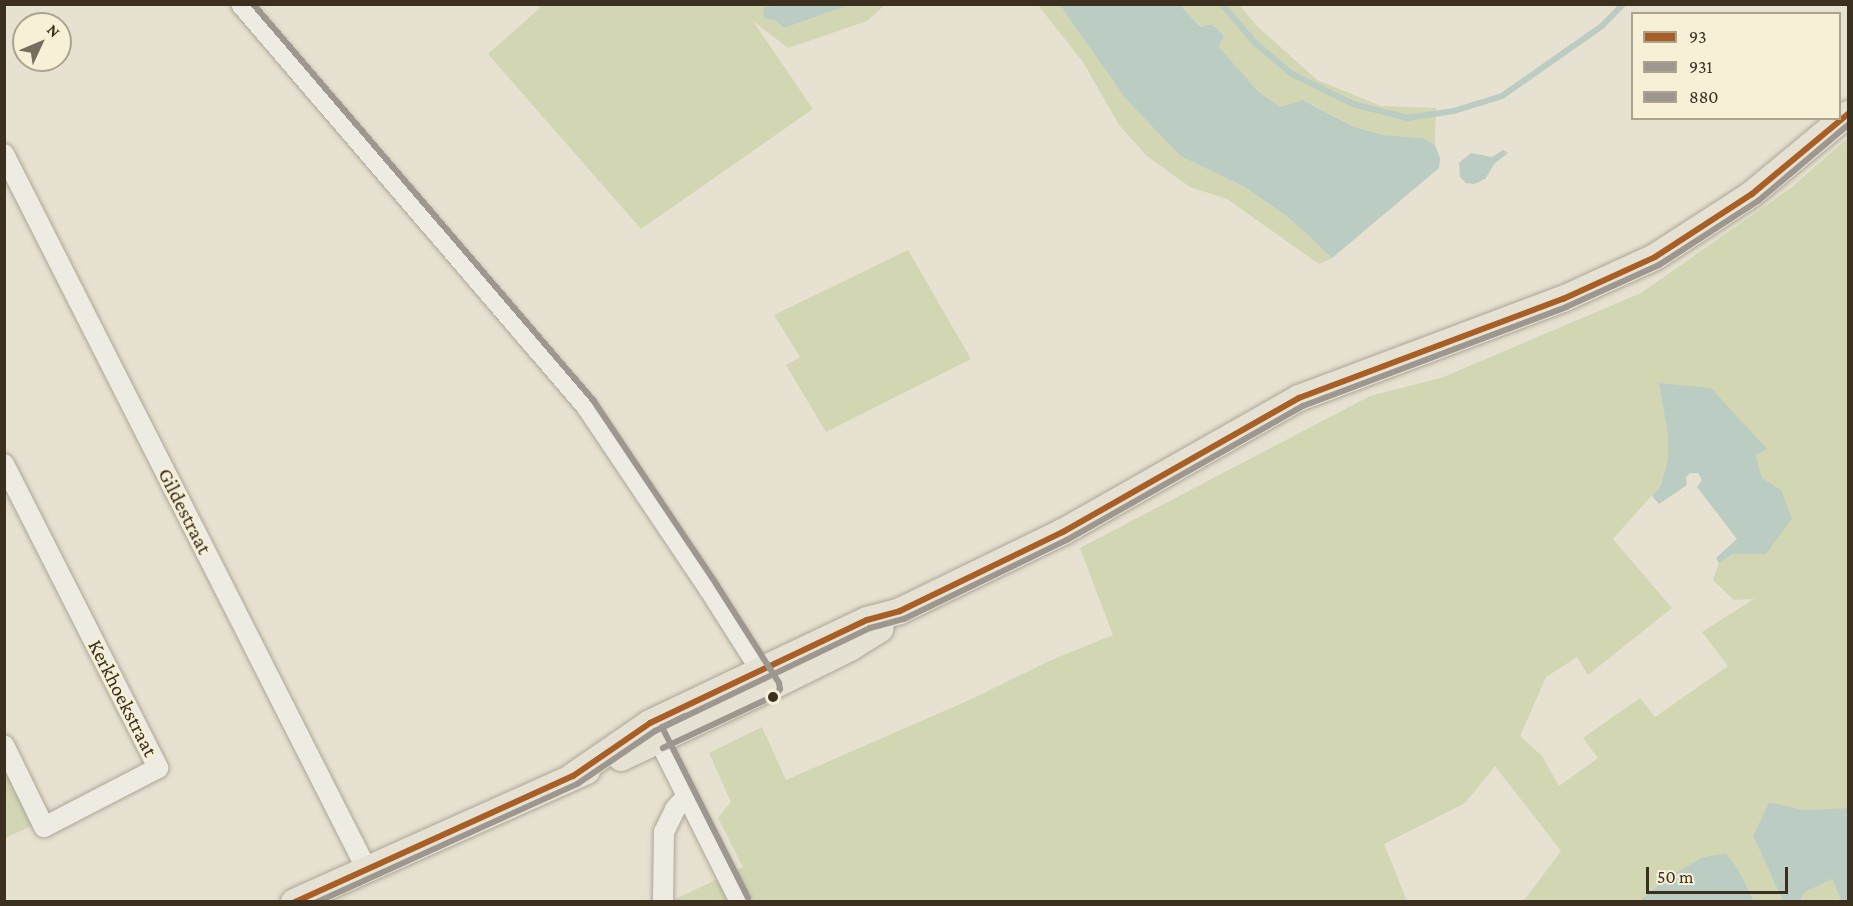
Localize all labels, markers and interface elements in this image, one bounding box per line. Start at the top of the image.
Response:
north arrow [12,12,72,72]
legend [1631,12,1841,120]
text: N [44,21,64,40]
text: 93 [1689,27,1706,47]
text: 931 [1689,57,1712,77]
text: 880 [1689,87,1719,107]
street label: Gildestraat [153,464,217,558]
street label: Kerkhoekstraat [83,635,163,761]
unlabelled marker [767,691,779,703]
scale bar [1649,855,1792,893]
text: 50 m [1657,867,1694,887]

